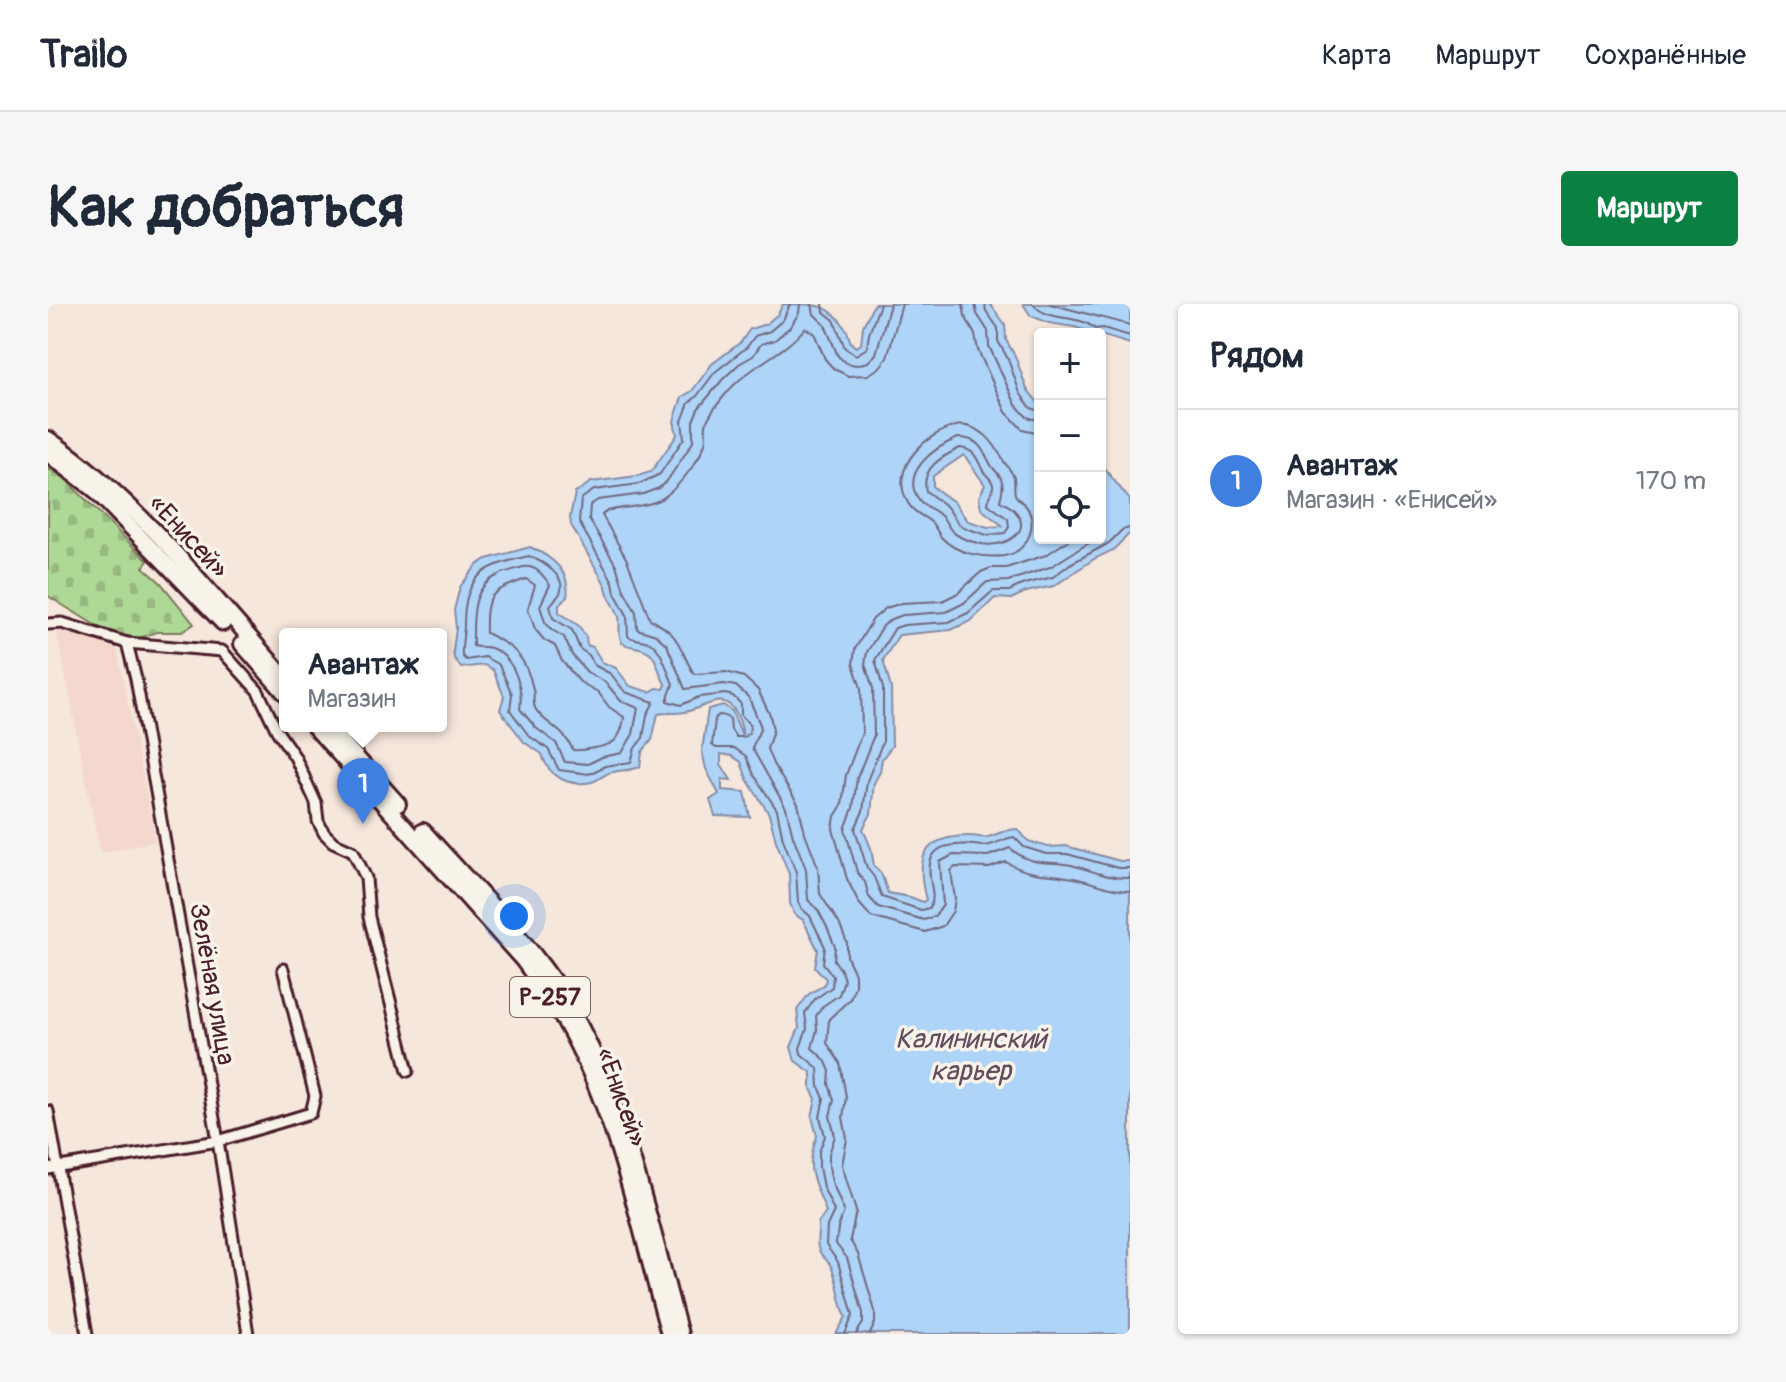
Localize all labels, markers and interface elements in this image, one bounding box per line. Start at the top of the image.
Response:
text: Trailo [40,31,127,79]
text: Карта [1322,38,1391,73]
text: Маршрут [1435,38,1541,73]
text: Сохранённые [1585,38,1746,73]
button: Маршрут [1561,171,1738,246]
text: Как добраться [48,174,404,243]
map controls [1034,328,1106,544]
button: + [1034,328,1106,400]
text: Рядом [1210,335,1304,378]
button: − [1034,400,1106,472]
text: Авантаж [1286,447,1397,484]
text: 1 [1231,465,1241,497]
text: 170 m [1636,465,1706,497]
button: locate [1034,472,1106,544]
text: Магазин · «Енисей» [1286,484,1497,516]
street label: «Енисей» [142,488,235,585]
popup [279,628,447,732]
text: Авантаж [307,646,419,683]
text: Магазин [307,683,396,715]
pin: 1 [337,758,389,824]
your location [494,896,534,936]
street label: Зелёная улица [182,901,242,1068]
road number: Р-257 [510,977,590,1017]
water label: Калининский карьер [895,1022,1049,1089]
street label: «Енисей» [588,1044,654,1151]

